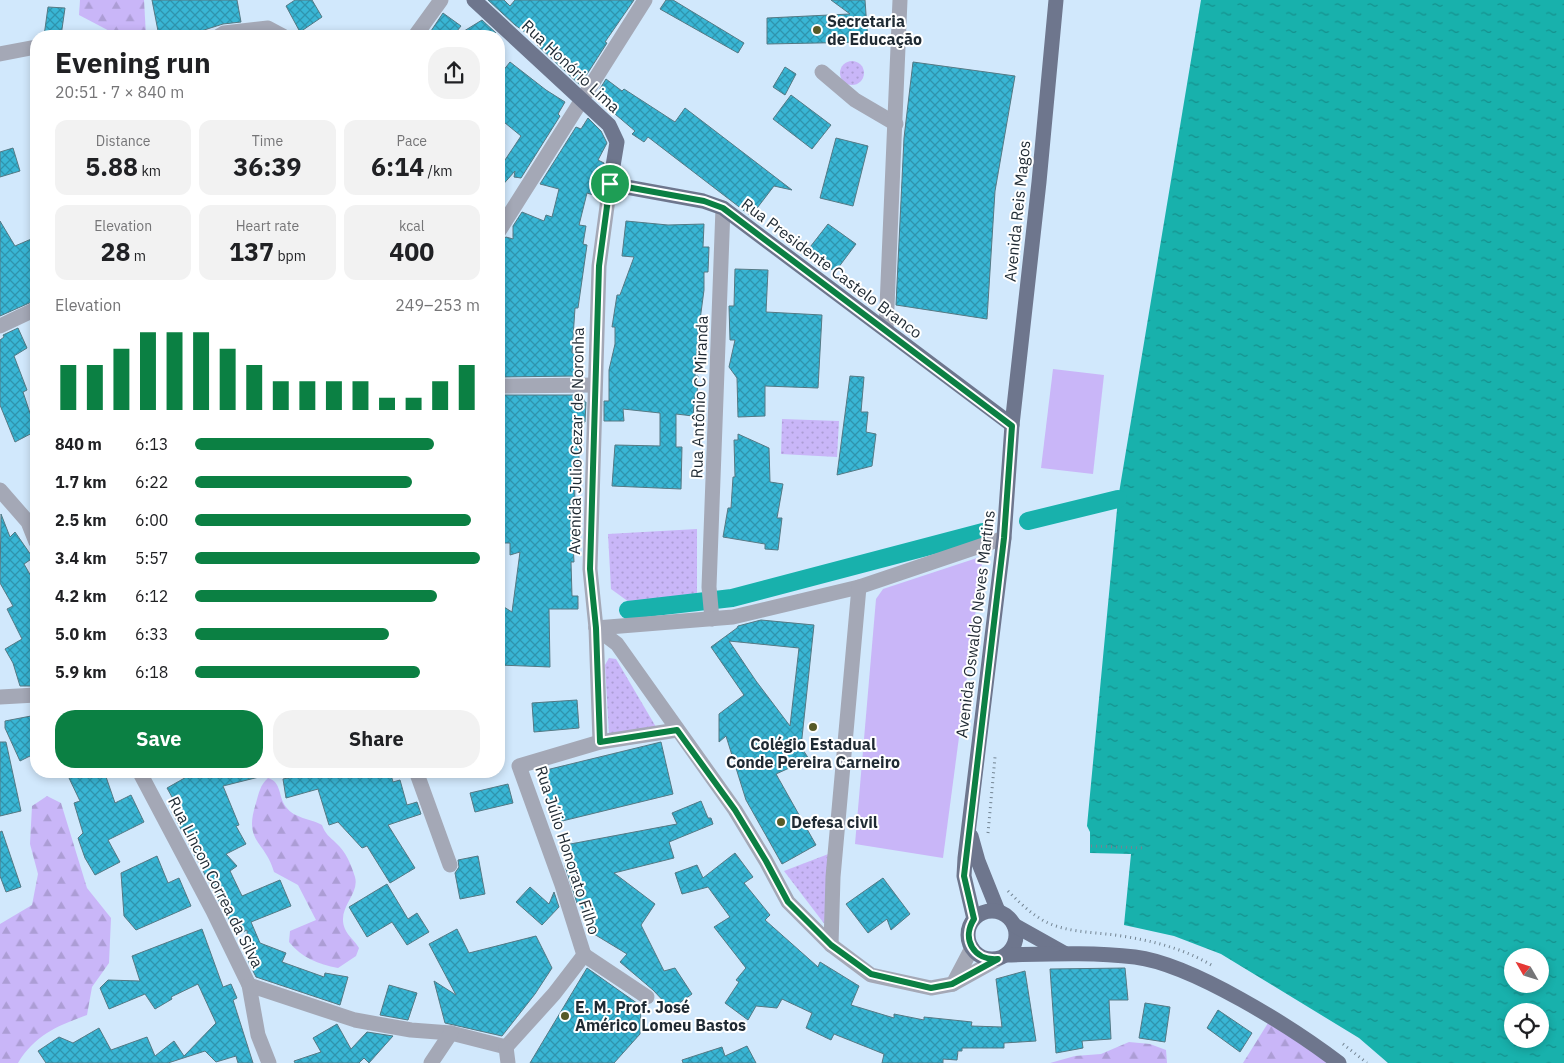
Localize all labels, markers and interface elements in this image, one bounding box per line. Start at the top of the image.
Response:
place label: Secretaria de Educação [827,11,922,49]
street label: Rua Honório Lima [518,15,625,117]
marker: Secretaria de Educação [811,24,823,36]
text: Evening run [55,44,211,81]
button: share [428,47,480,99]
text: 20:51 · 7 × 840 m [55,82,184,102]
text: Distance [96,132,150,150]
text: Time [252,132,283,150]
text: Pace [397,132,427,150]
street label: Avenida Reis Magos [1000,139,1034,283]
text: 5.88 [85,150,138,183]
text: 36:39 [233,150,302,183]
text: 6:14 [371,150,424,183]
text: km [138,162,161,180]
text: /km [424,162,453,180]
pin [589,163,631,205]
icon: arrive [596,170,624,198]
street label: Rua Presidente Castelo Branco [738,193,926,343]
text: Elevation [94,217,152,235]
text: Heart rate [236,217,299,235]
text: kcal [399,217,425,235]
text: 28 [100,235,130,268]
text: 137 [229,235,274,268]
text: 400 [389,235,434,268]
text: m [130,247,146,265]
text: bpm [274,247,306,265]
text: Elevation [55,295,121,315]
text: 249–253 m [395,295,480,315]
street label: Rua Antônio C Miranda [686,315,712,479]
street label: Avenida Julio Cezar de Noronha [564,327,588,555]
text: 840 m [55,434,102,454]
text: 6:13 [135,434,168,454]
text: 1.7 km [55,472,106,492]
text: 6:22 [135,472,168,492]
street label: Avenida Oswaldo Neves Martins [951,509,999,739]
text: 2.5 km [55,510,106,530]
text: 6:00 [135,510,168,530]
text: 3.4 km [55,548,106,568]
text: 5:57 [135,548,168,568]
text: 4.2 km [55,586,106,606]
text: 6:12 [135,586,168,606]
text: 5.0 km [55,624,106,644]
text: 6:33 [135,624,168,644]
text: 5.9 km [55,662,106,682]
text: 6:18 [135,662,168,682]
button: Save [55,710,263,768]
button: Share [273,710,480,768]
marker: Colégio Estadual Conde Pereira Carneiro [807,721,819,733]
place label: Colégio Estadual Conde Pereira Carneiro [726,734,900,772]
street label: Rua Júlio Honorato Filho [531,763,605,937]
street label: Rua Lincon Correa da Silva [164,793,268,971]
place label: Defesa civil [791,812,878,832]
marker: Defesa civil [775,816,787,828]
north arrow [1504,948,1549,992]
map controls [1504,948,1549,1048]
place label: E. M. Prof. José Américo Lomeu Bastos [575,997,746,1035]
button: locate [1504,1003,1549,1048]
marker: E. M. Prof. José Américo Lomeu Bastos [559,1010,571,1022]

